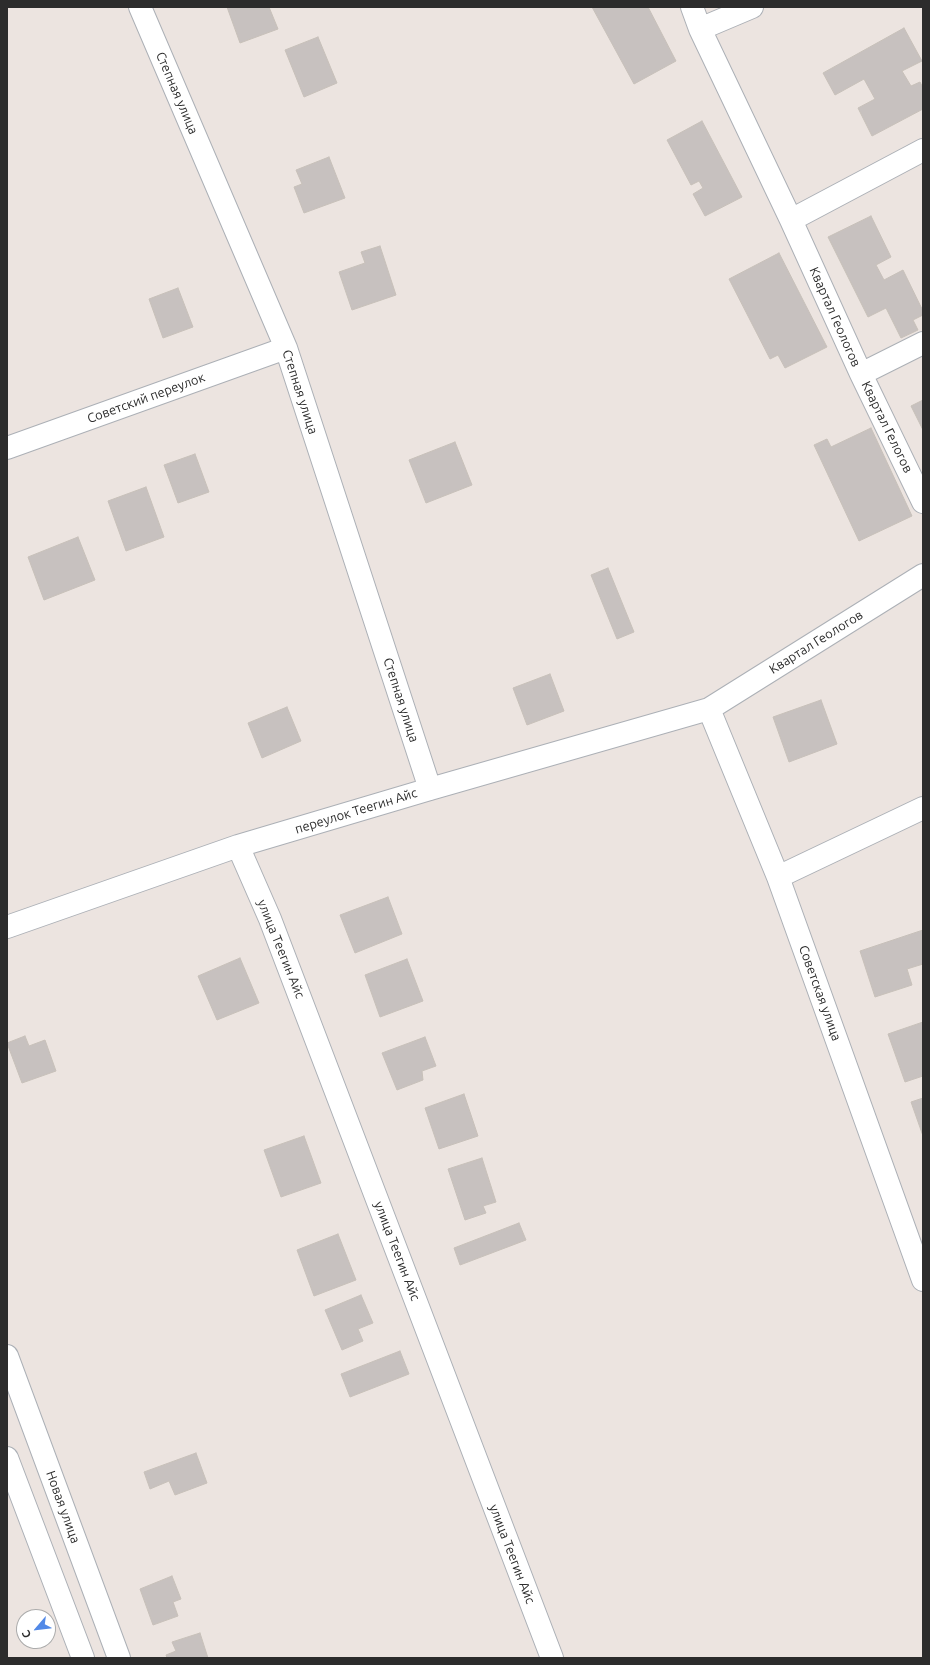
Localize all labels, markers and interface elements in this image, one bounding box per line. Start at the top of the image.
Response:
street label: Степная улица [153,49,201,137]
street label: Квартал Геологов [806,265,864,369]
street label: Степная улица [279,348,321,436]
street label: Советский переулок [85,369,207,427]
street label: Квартал Гелогов [858,379,916,475]
street label: Квартал Геологов [766,607,866,677]
street label: Степная улица [380,656,422,744]
street label: переулок Теегин Айс [293,785,419,837]
street label: улица Теегин Айс [254,897,308,1001]
street label: Советская улица [795,943,845,1043]
street label: улица Теегин Айс [371,1199,423,1303]
street label: Новая улица [43,1469,83,1545]
street label: улица Теегин Айс [486,1502,538,1606]
north arrow [16,1609,56,1649]
text: С [19,1628,33,1640]

